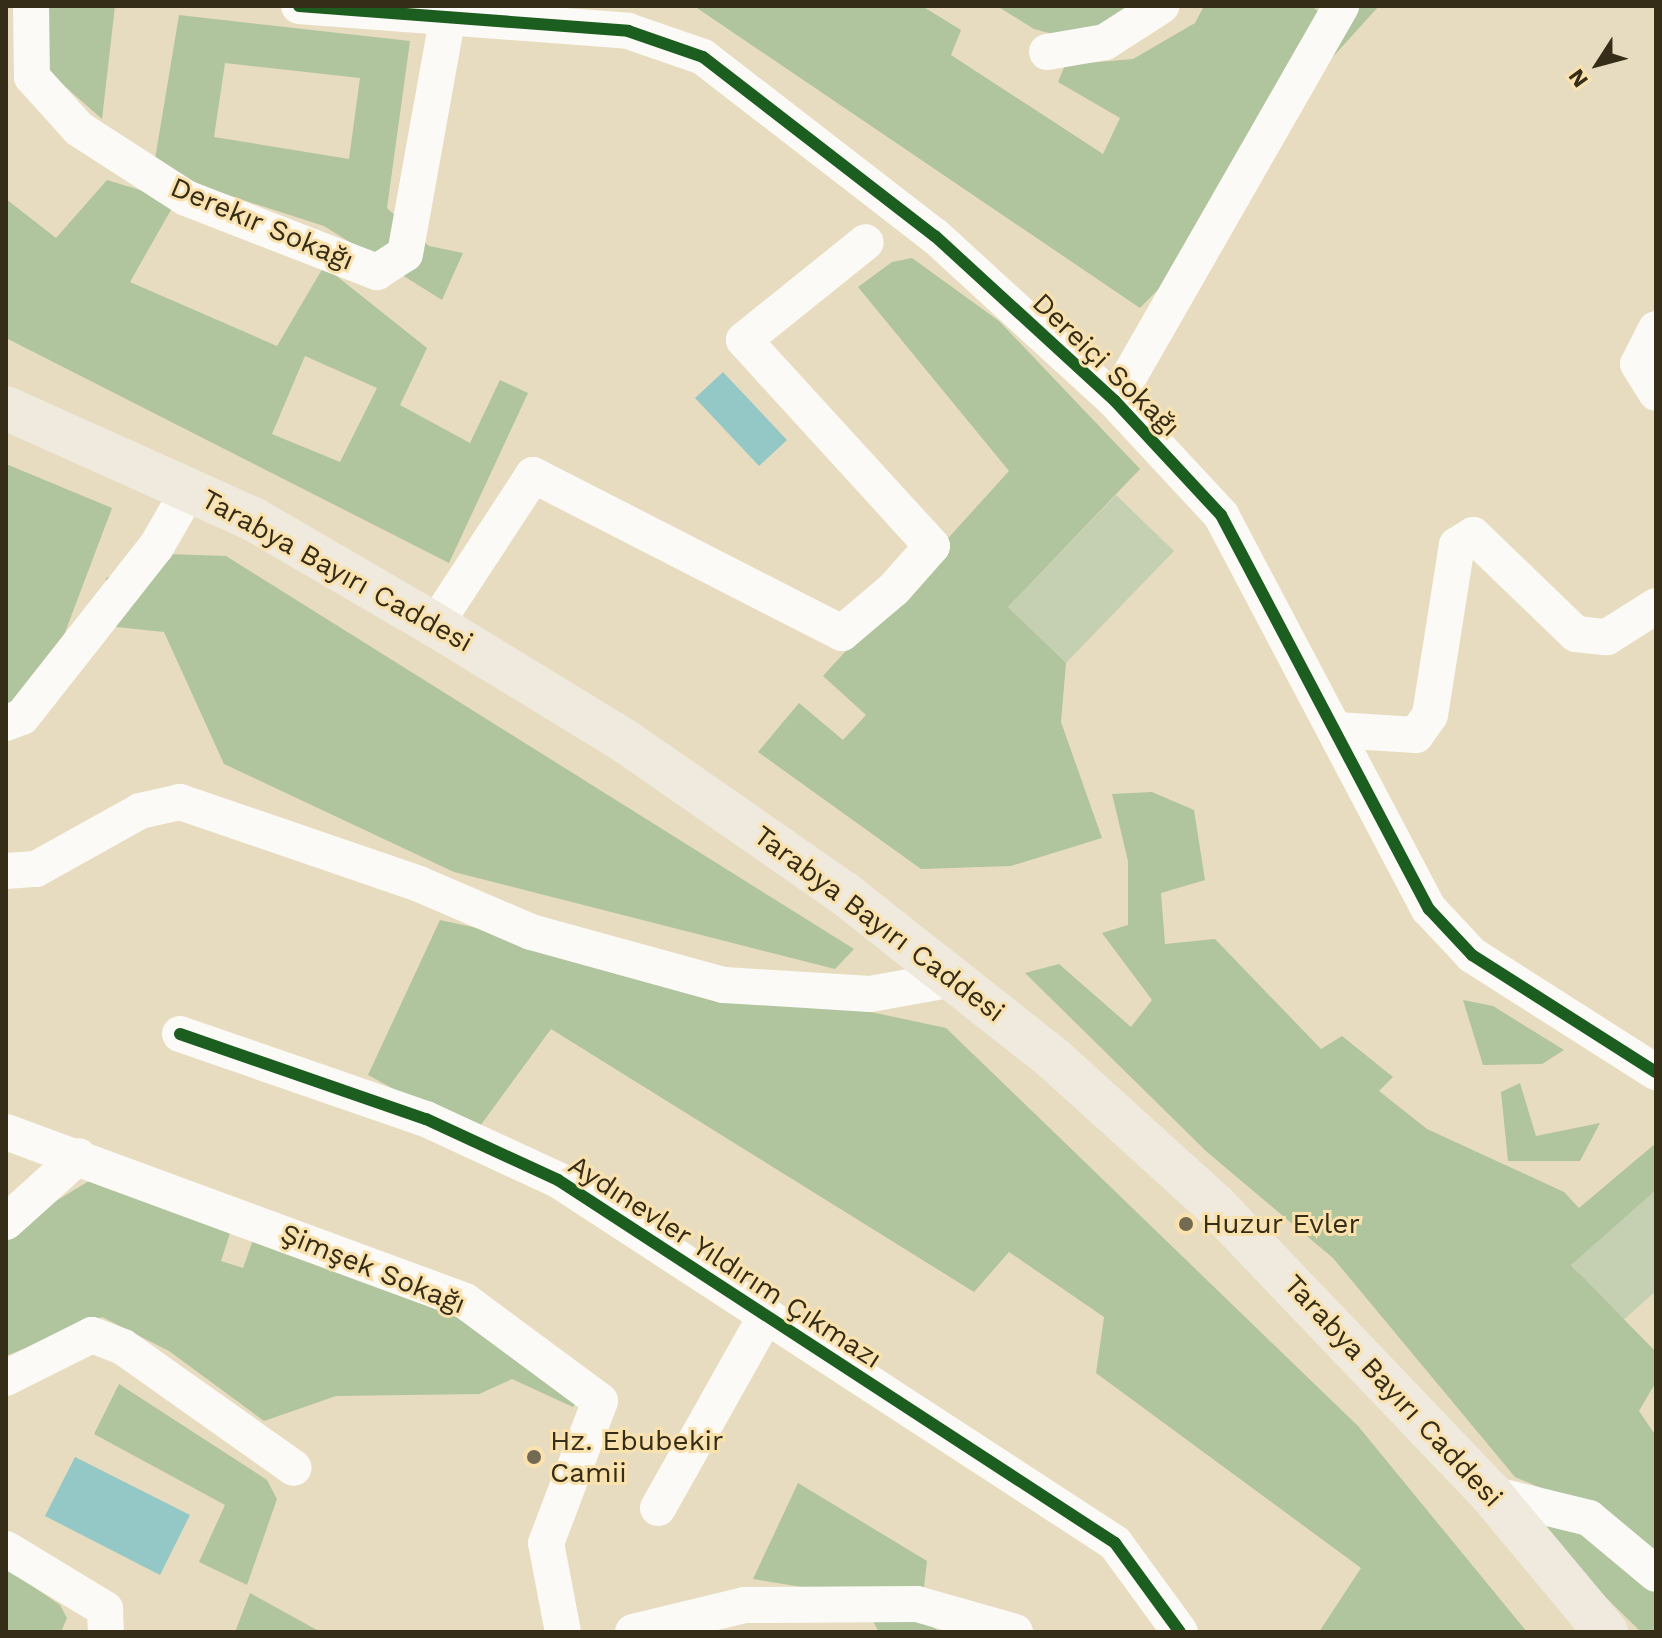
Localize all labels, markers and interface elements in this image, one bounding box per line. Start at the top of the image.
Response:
north arrow [1558,24,1638,104]
text: N [1563,64,1593,92]
street label: Derekır Sokağı [165,170,359,278]
street label: Dereiçi Sokağı [1025,286,1187,444]
street label: Tarabya Bayırı Caddesi [195,482,479,660]
street label: Tarabya Bayırı Caddesi [747,819,1011,1029]
street label: Aydınevler Yıldırım Çıkmazı [562,1148,888,1376]
place label: Huzur Evler [1202,1207,1360,1241]
marker: Huzur Evler [1177,1215,1195,1233]
street label: Şimşek Sokağı [275,1217,471,1321]
street label: Tarabya Bayırı Caddesi [1277,1268,1509,1514]
place label: Hz. Ebubekir Camii [550,1424,723,1490]
marker: Hz. Ebubekir Camii [525,1448,543,1466]

